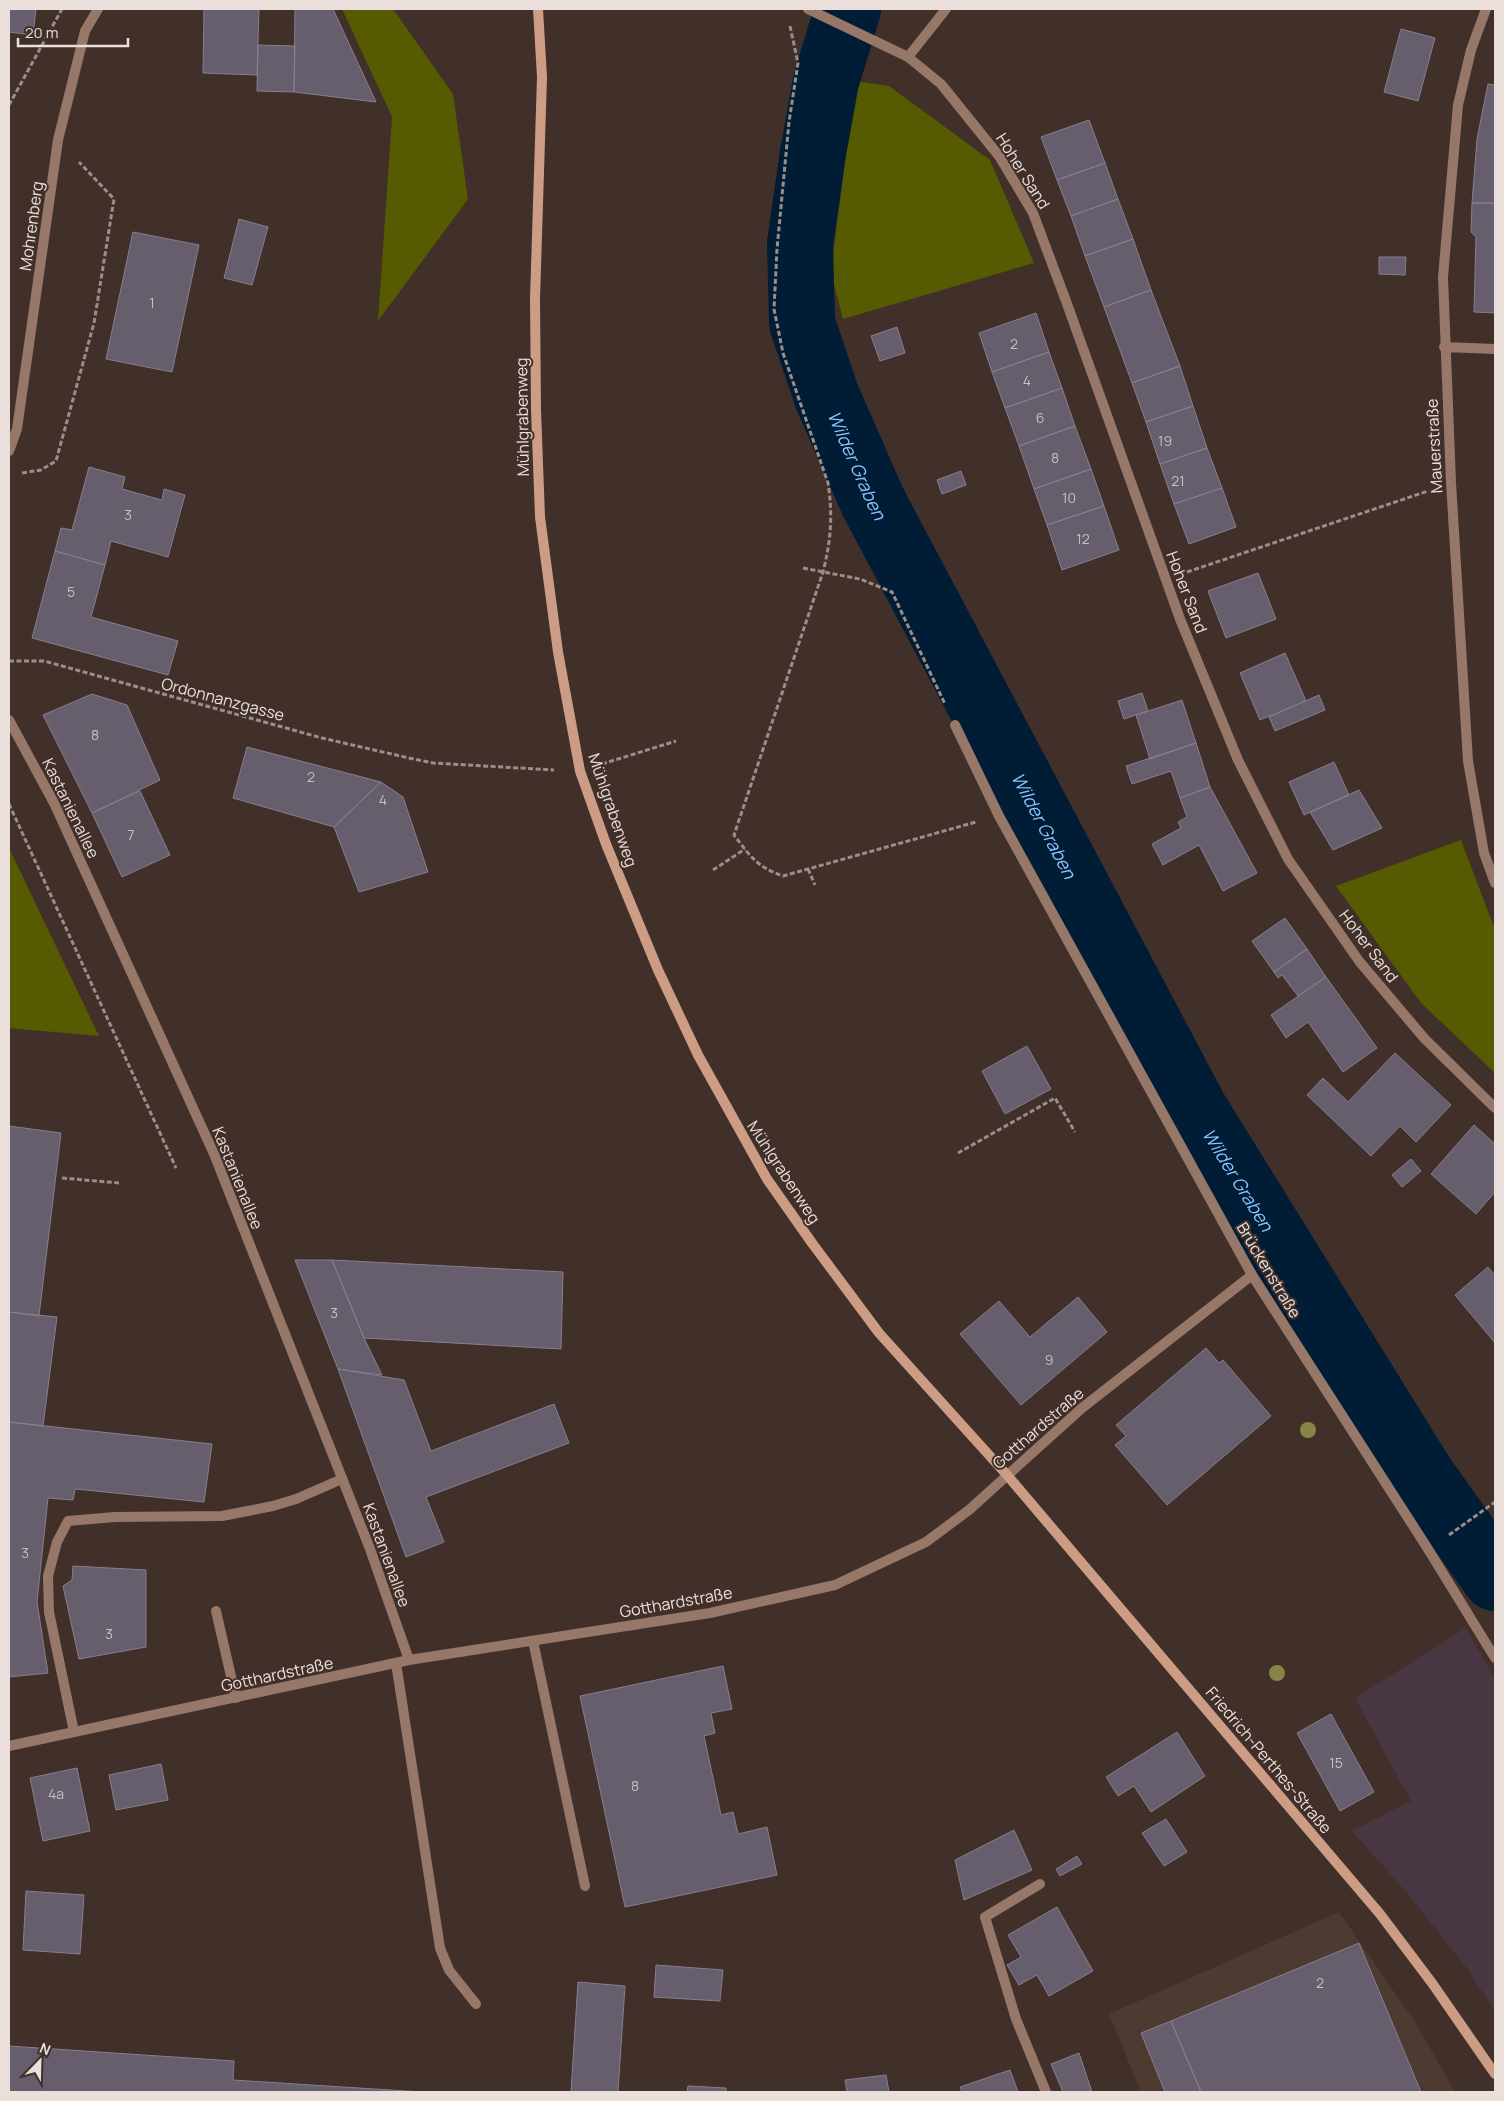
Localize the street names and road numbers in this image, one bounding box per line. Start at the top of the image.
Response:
street label: Hoher Sand [991,129,1055,213]
street label: Mohrenberg [14,180,48,272]
street label: Mühlgrabenweg [510,357,534,477]
street label: Mauerstraße [1421,398,1447,494]
street label: Hoher Sand [1161,548,1213,636]
street label: Ordonnanzgasse [159,672,287,726]
street label: Mühlgrabenweg [583,750,643,870]
street label: Kastanienallee [37,754,105,862]
street label: Hoher Sand [1334,905,1404,987]
street label: Mühlgrabenweg [742,1116,826,1228]
street label: Kastanienallee [207,1123,269,1233]
street label: Brückenstraße [1232,1218,1306,1322]
street label: Gotthardstraße [988,1382,1088,1474]
street label: Kastanienallee [358,1500,416,1610]
street label: Gotthardstraße [618,1581,734,1623]
street label: Gotthardstraße [219,1651,335,1697]
street label: Friedrich-Perthes-Straße [1201,1682,1337,1838]

